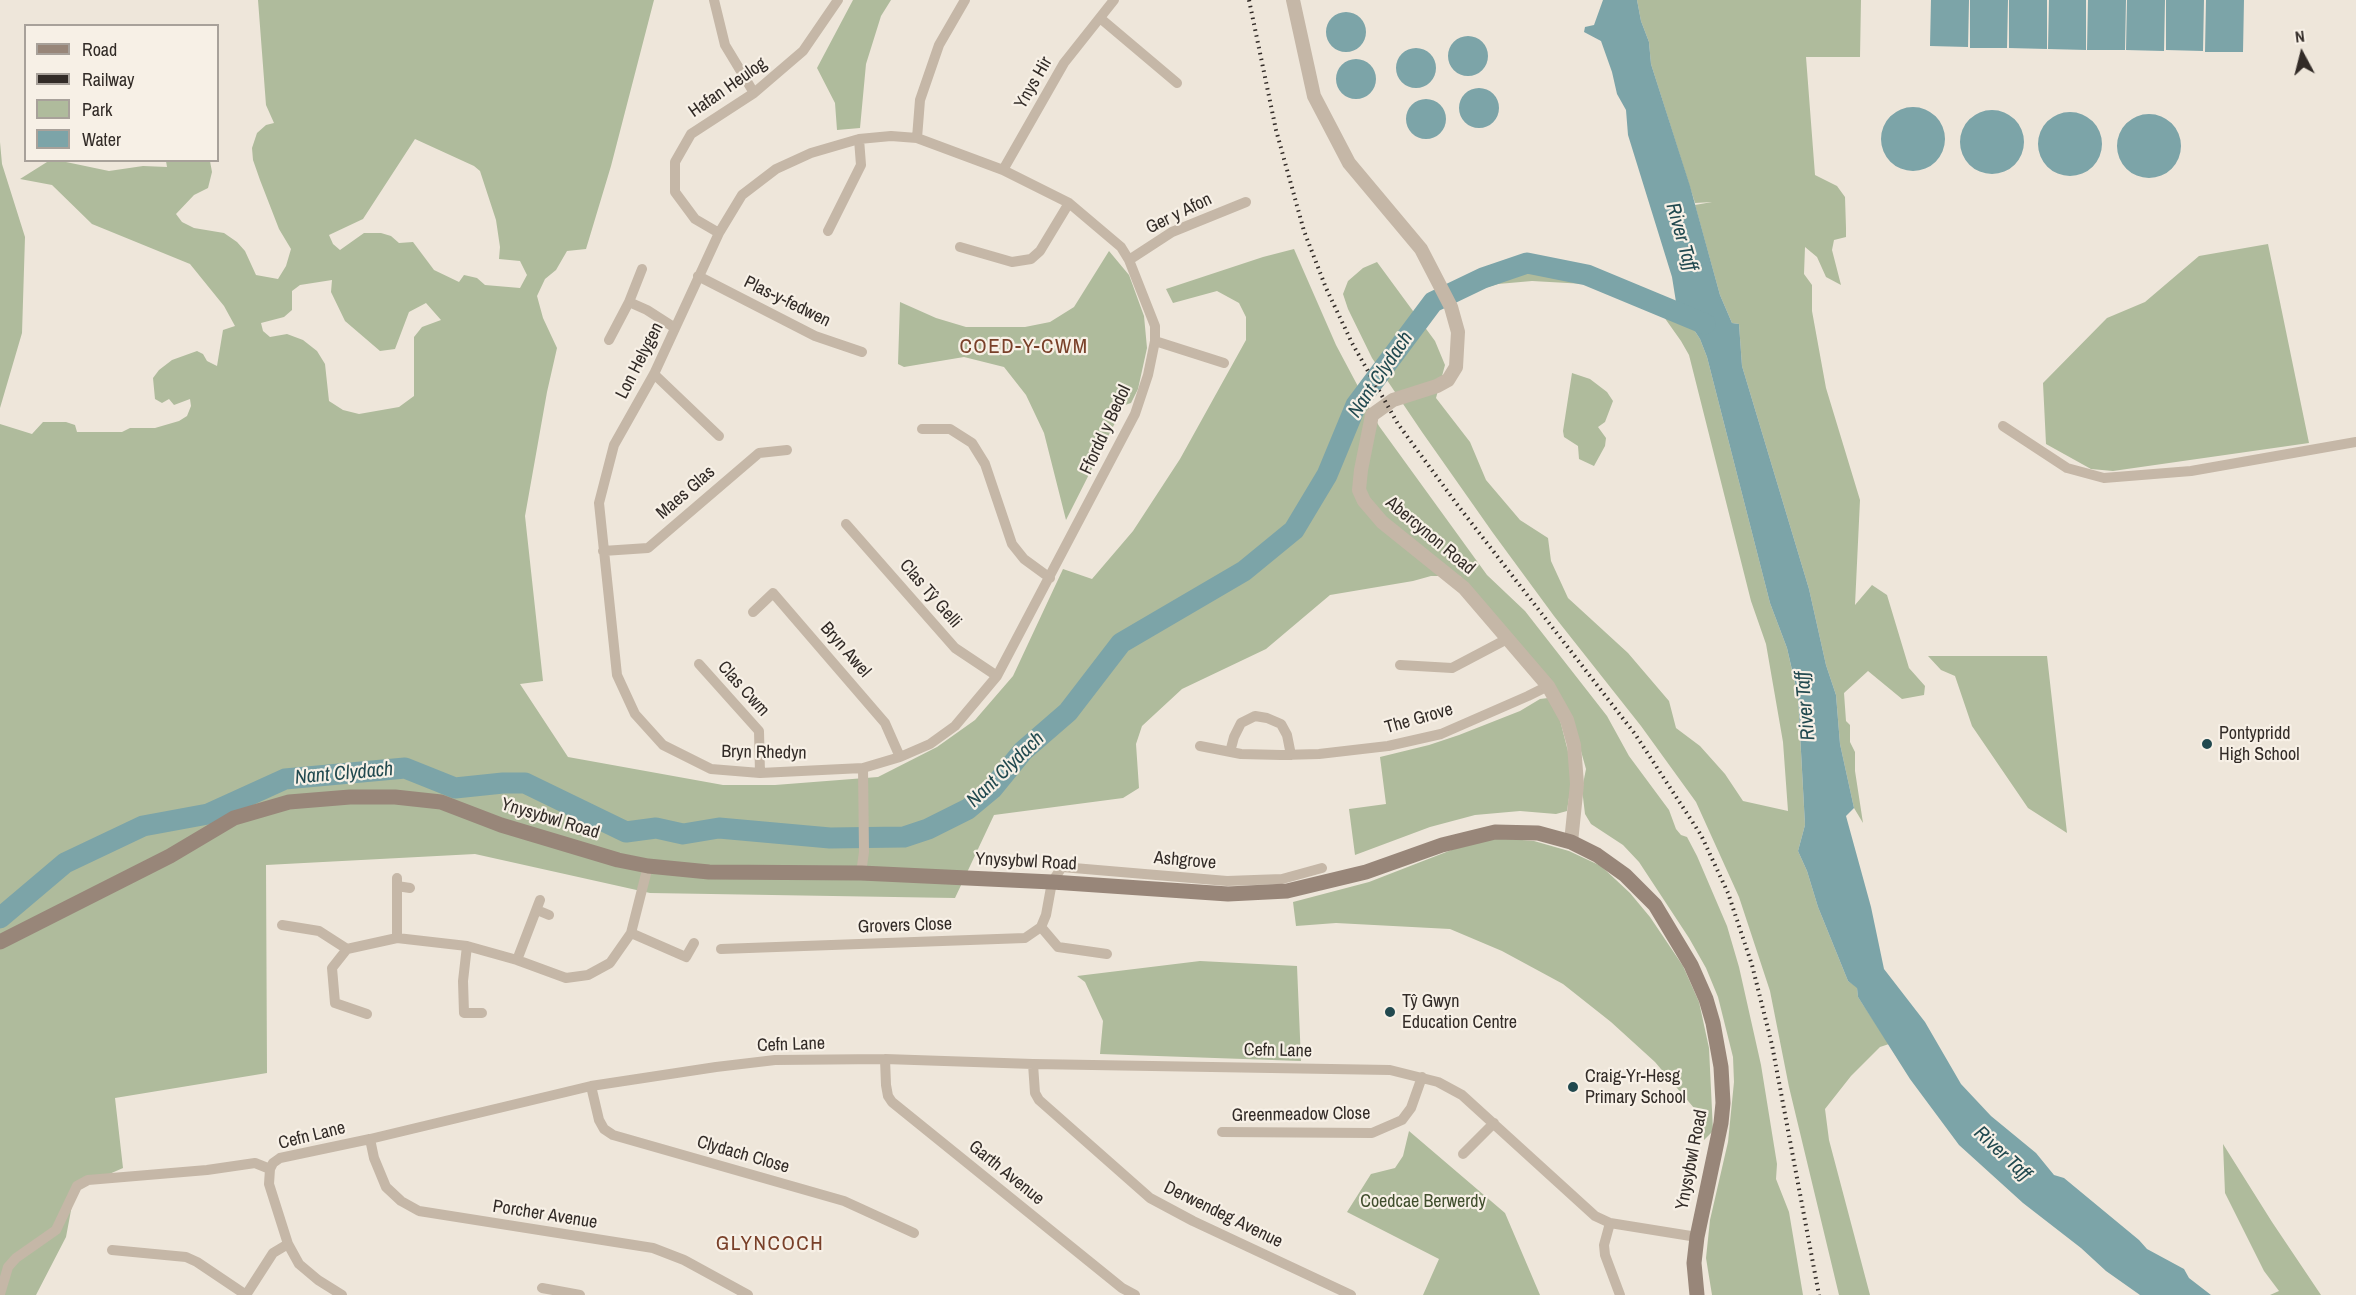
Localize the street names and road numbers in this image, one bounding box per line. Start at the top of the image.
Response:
street label: Hafan Heulog [685,53,771,123]
street label: Ynys Hir [1010,53,1058,113]
street label: Ger y Afon [1143,189,1215,239]
street label: Plas-y-fedwen [740,272,834,332]
street label: Lon Helygen [612,319,668,403]
street label: Ffordd y Bedol [1076,382,1136,478]
street label: Maes Glas [652,462,720,524]
street label: Abercynon Road [1381,492,1479,580]
street label: Clas Tŷ Gelli [894,555,966,633]
street label: Bryn Awel [815,618,875,682]
street label: Clas Cwm [712,657,774,721]
street label: The Grove [1383,699,1455,739]
street label: Bryn Rhedyn [721,741,807,765]
street label: Ynysybwl Road [498,794,602,844]
street label: Ashgrove [1153,848,1217,874]
street label: Ynysybwl Road [975,849,1077,875]
street label: Grovers Close [857,914,953,938]
street label: Cefn Lane [757,1033,825,1057]
street label: Cefn Lane [1244,1040,1312,1062]
street label: Greenmeadow Close [1232,1103,1370,1127]
street label: Ynysybwl Road [1672,1108,1712,1212]
street label: Cefn Lane [276,1117,348,1155]
street label: Clydach Close [694,1132,792,1178]
street label: Garth Avenue [964,1136,1048,1210]
street label: Derwendeg Avenue [1160,1177,1286,1253]
street label: Porcher Avenue [491,1196,599,1234]

